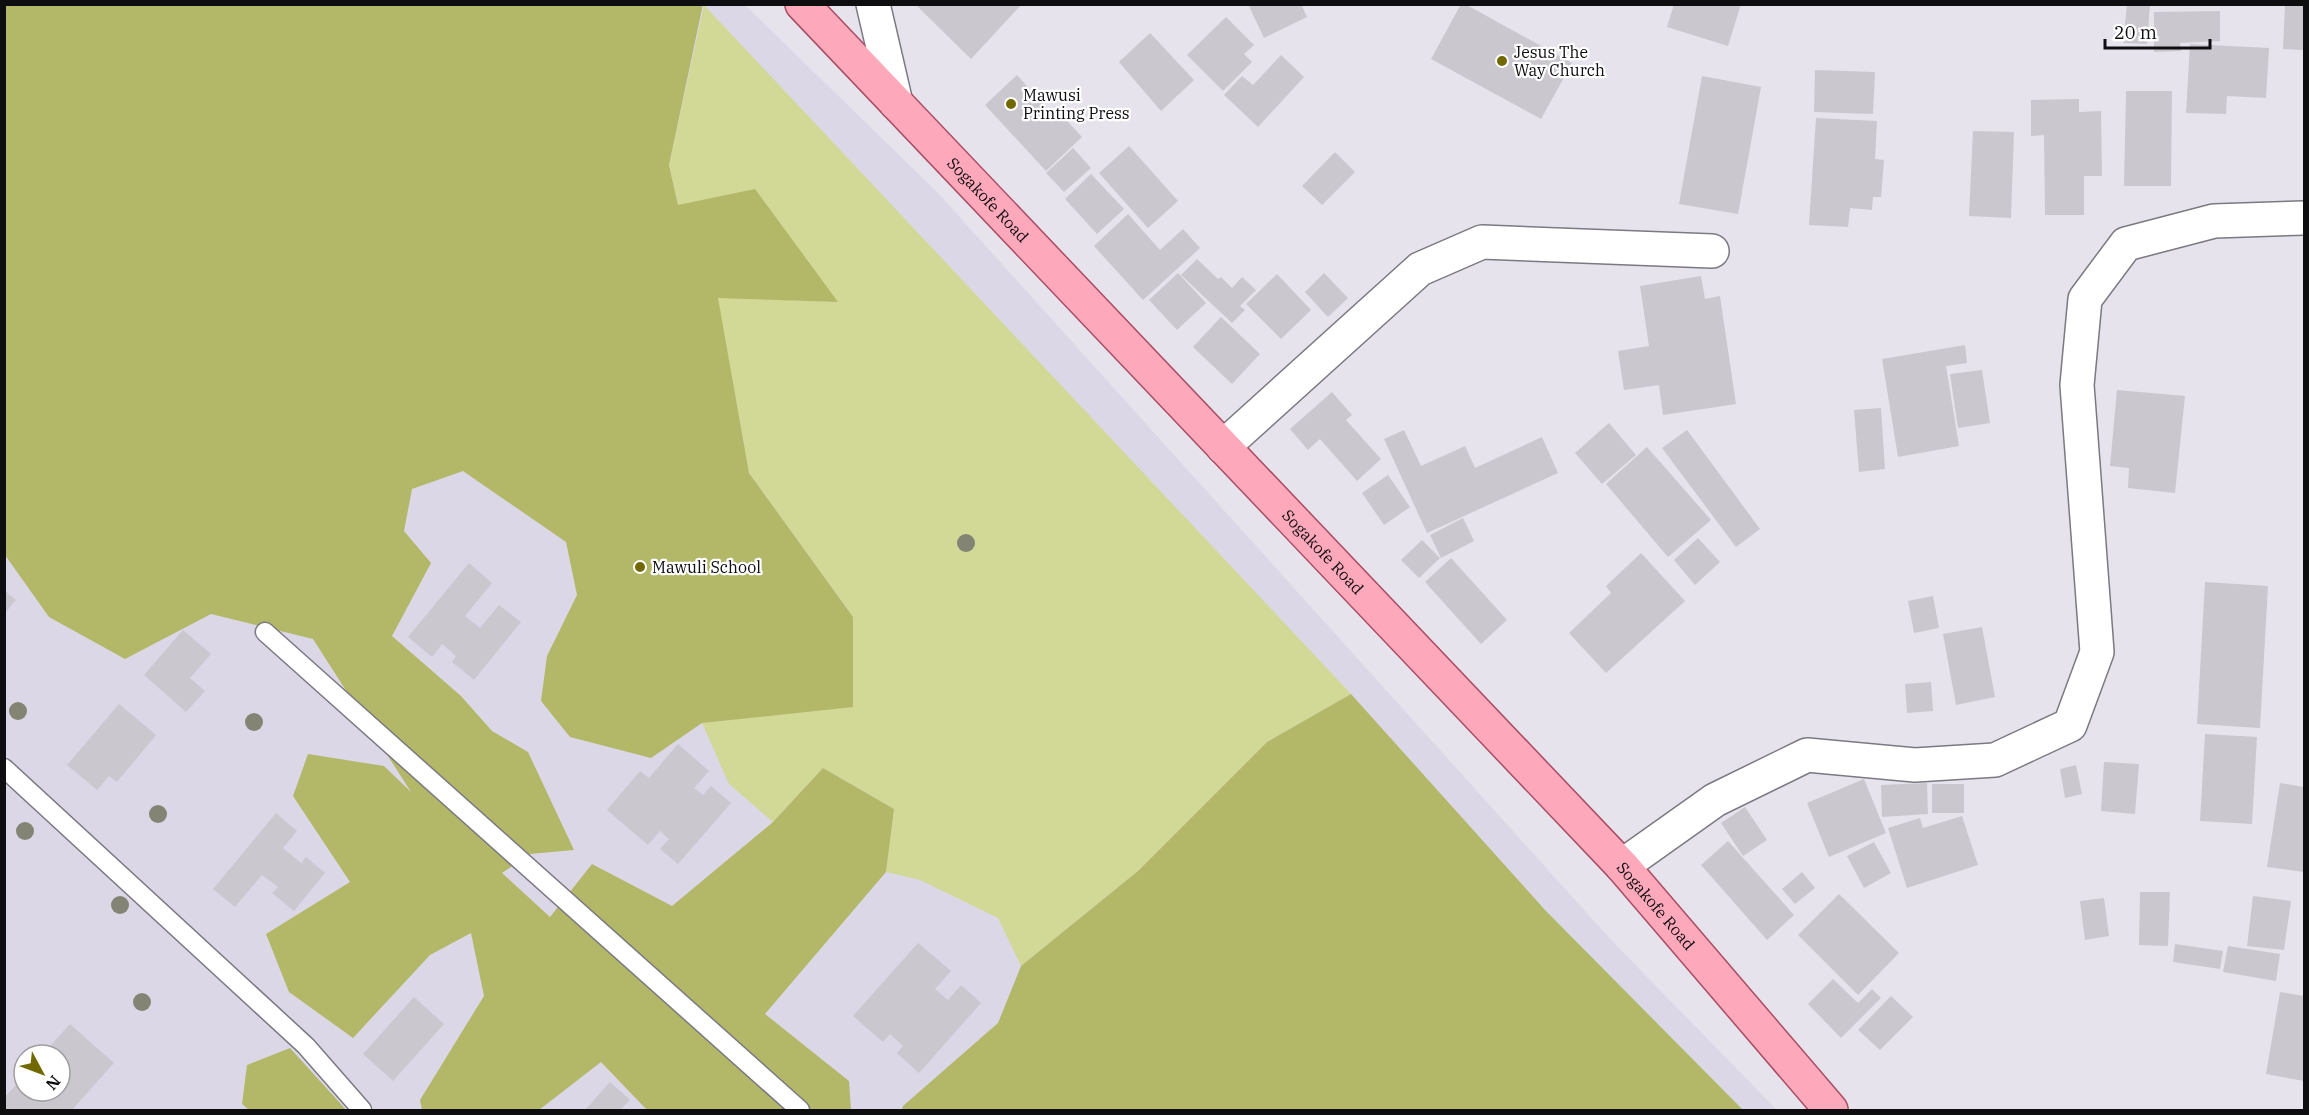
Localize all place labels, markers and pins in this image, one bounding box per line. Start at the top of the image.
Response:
place label: Jesus The Way Church [1514,42,1605,80]
marker: Jesus The Way Church [1495,54,1509,68]
place label: Mawusi Printing Press [1023,85,1130,123]
marker: Mawusi Printing Press [1004,97,1018,111]
place label: Mawuli School [652,557,761,577]
marker: Mawuli School [633,560,647,574]

